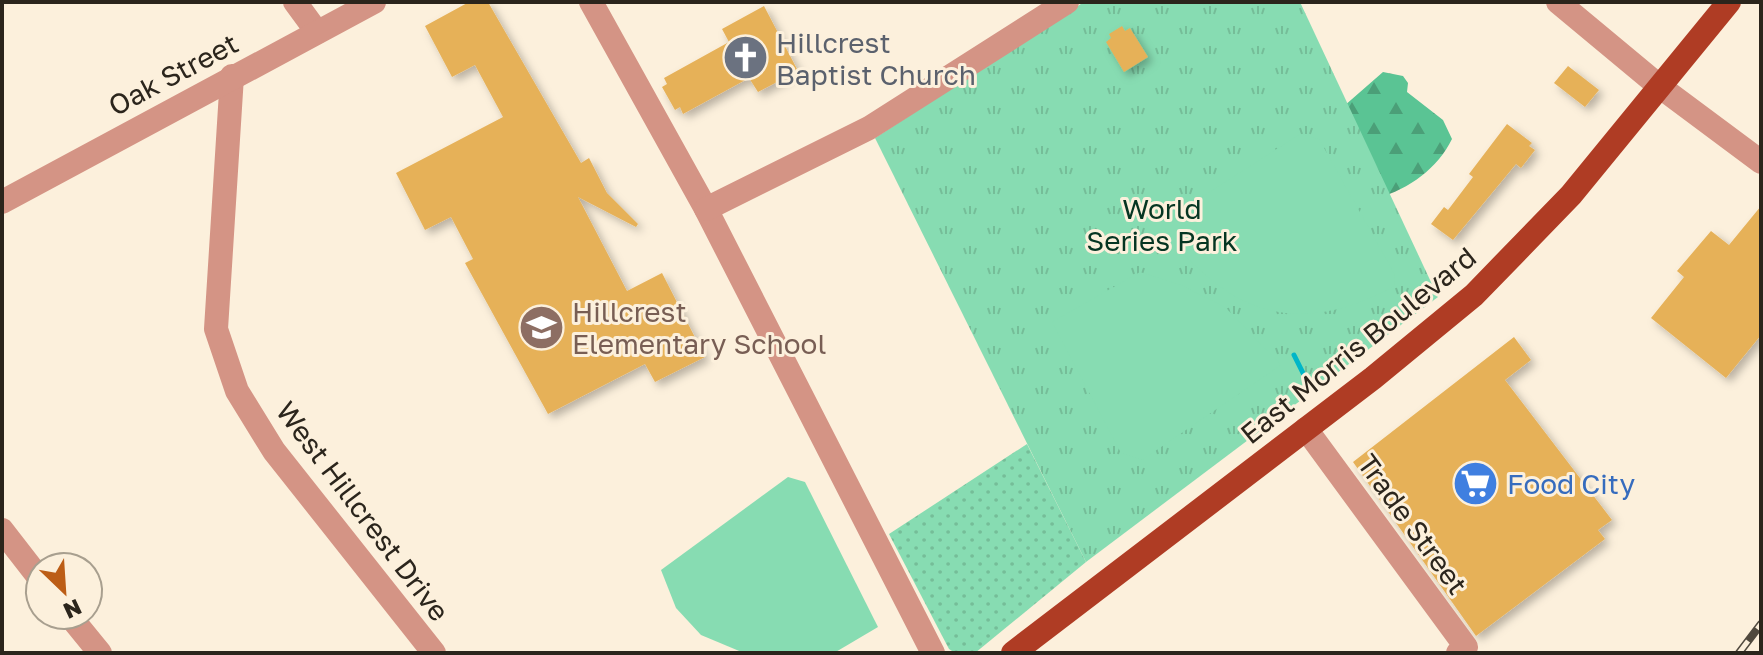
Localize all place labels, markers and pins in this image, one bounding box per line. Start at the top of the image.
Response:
place label: Hillcrest Baptist Church [776,26,976,91]
church icon: Hillcrest Baptist Church [721,34,769,82]
place label: Hillcrest Elementary School [572,295,826,360]
school or university icon: Hillcrest Elementary School [517,303,565,351]
supermarket icon: Food City [1452,459,1500,507]
place label: Food City [1507,467,1636,500]

